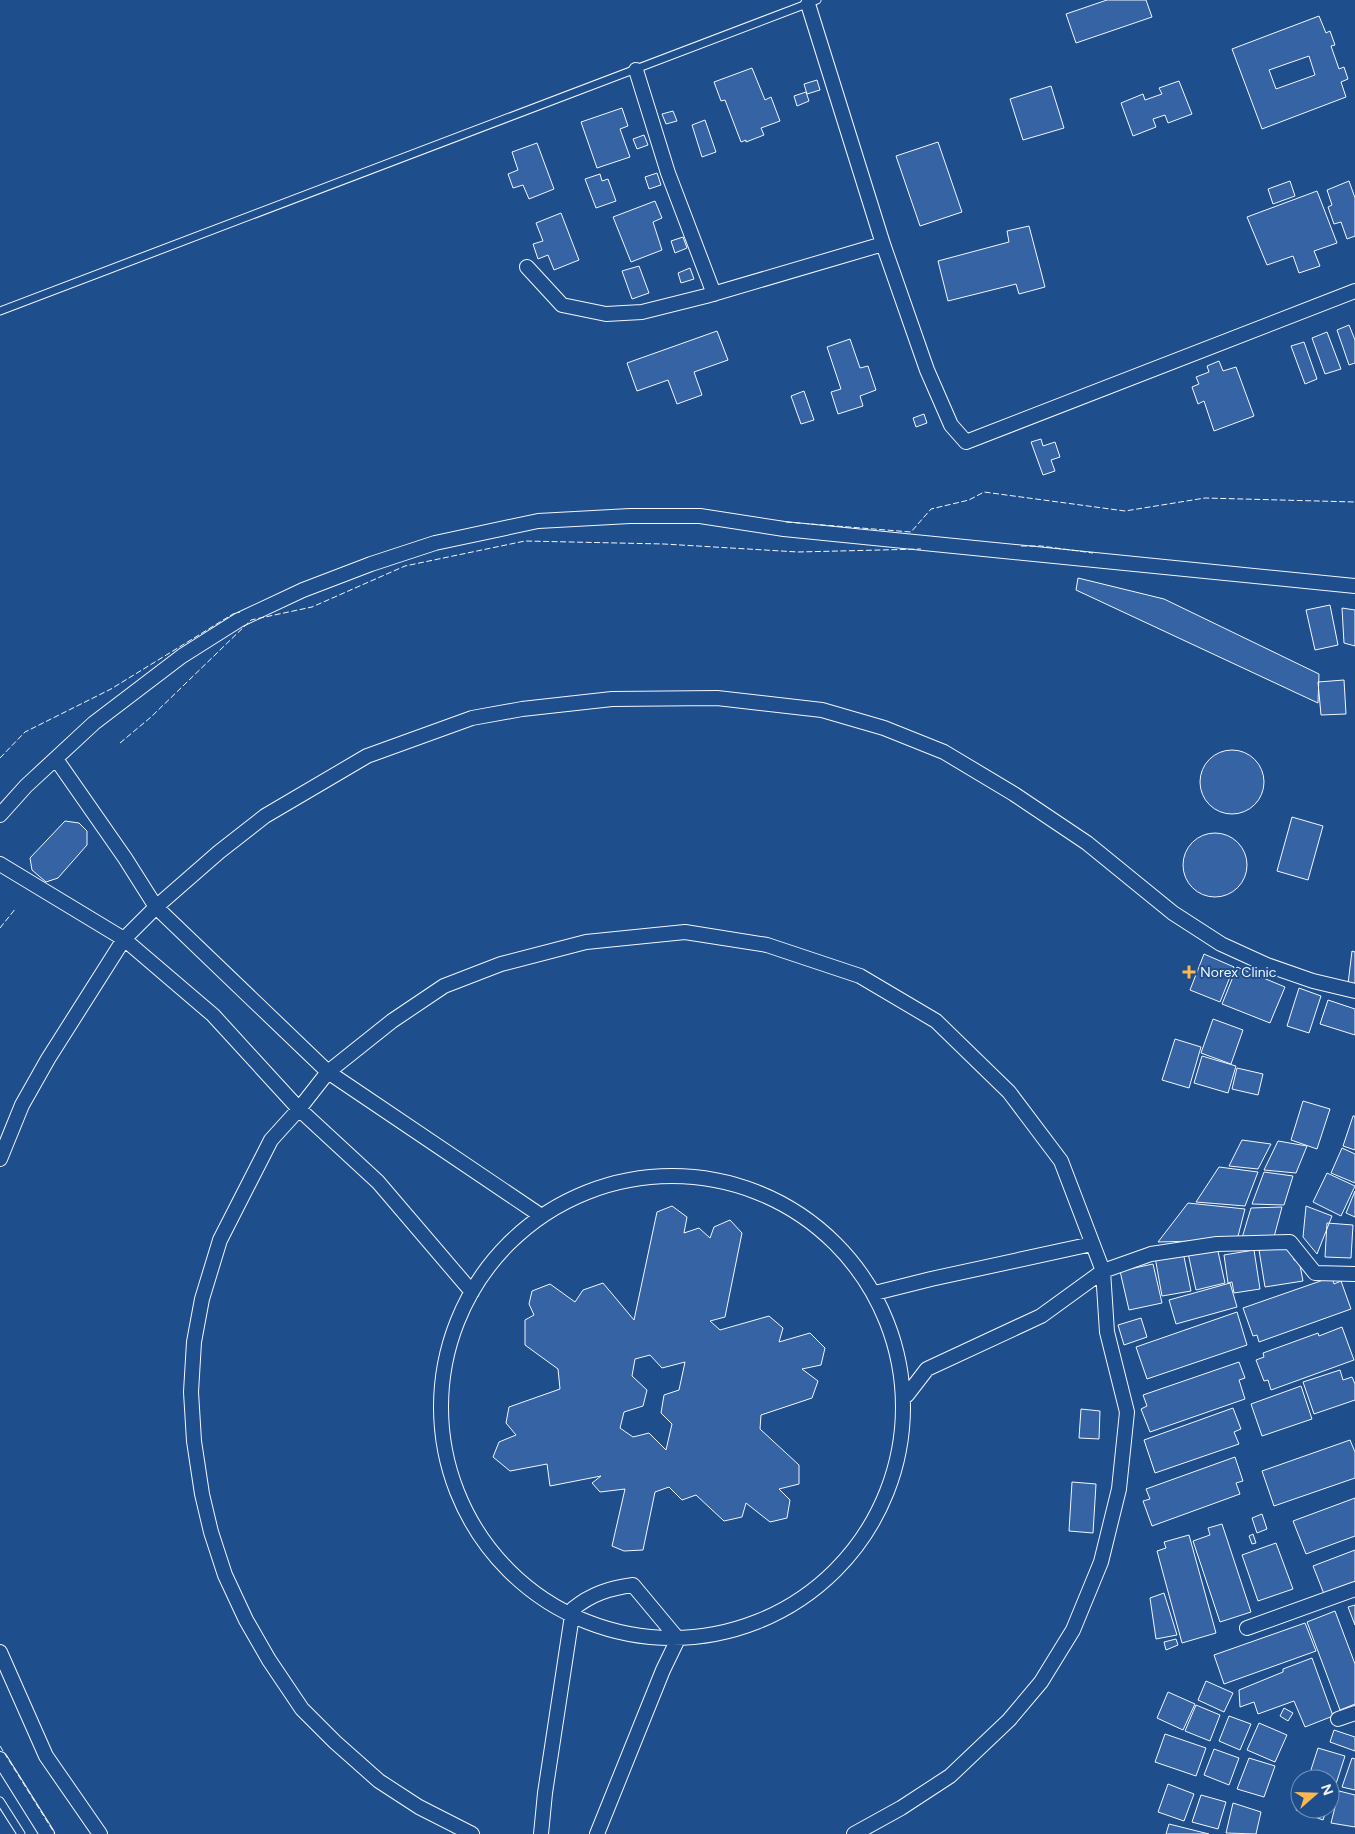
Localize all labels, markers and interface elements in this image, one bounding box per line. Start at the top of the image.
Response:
place label: Norex Clinic [1200,964,1277,981]
marker: Norex Clinic [1182,965,1196,979]
north arrow [1290,1769,1340,1819]
text: N [1317,1782,1337,1798]

